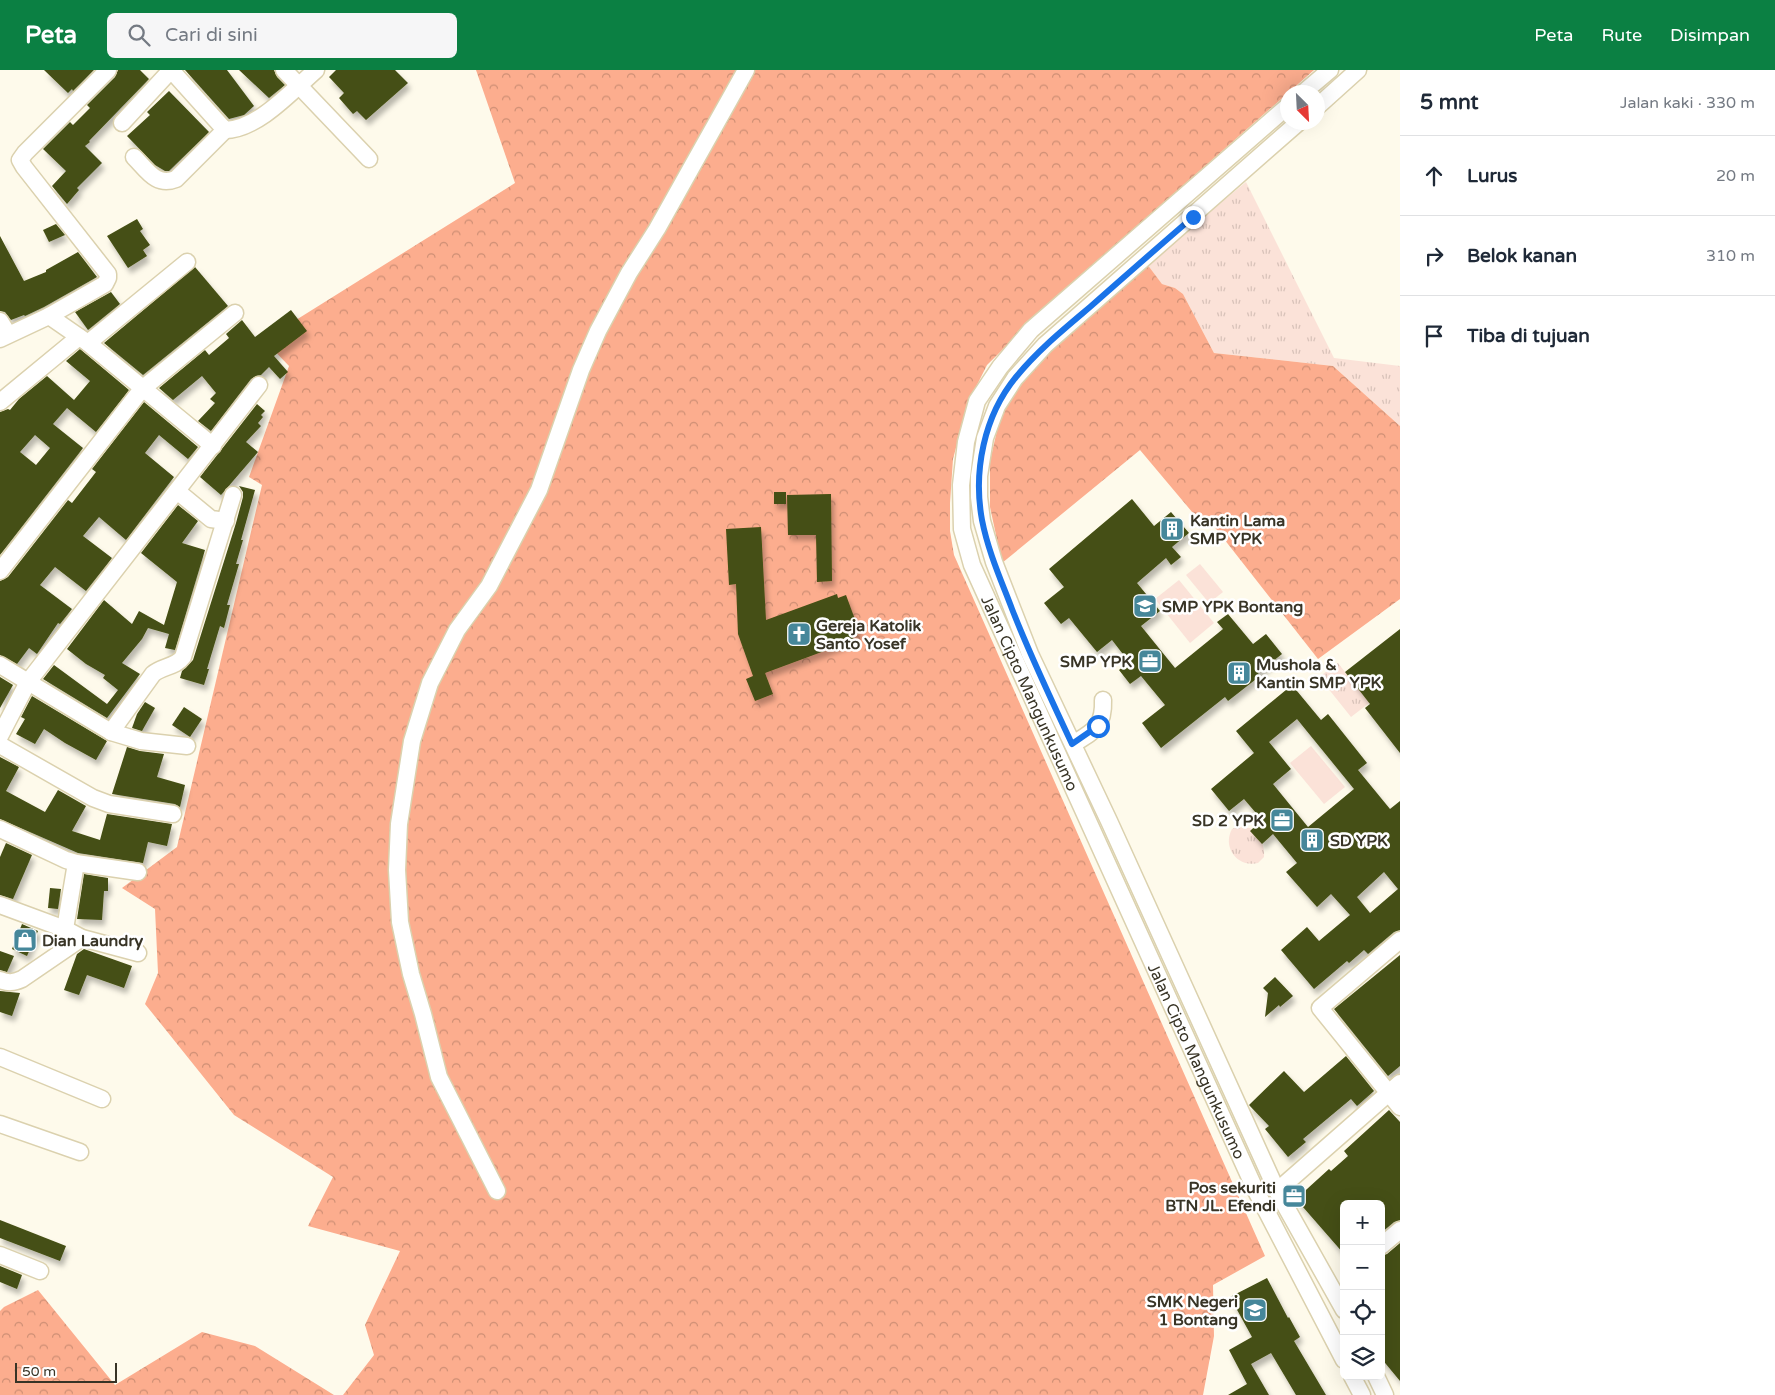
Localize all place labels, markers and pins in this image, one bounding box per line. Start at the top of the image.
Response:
place label: Kantin Lama SMP YPK [1190,511,1285,549]
building icon: Kantin Lama SMP YPK [1159,516,1185,542]
school or university icon: SMP YPK Bontang [1132,593,1158,619]
place label: SMP YPK Bontang [1162,597,1303,617]
place label: Gereja Katolik Santo Yosef [816,616,922,654]
church icon: Gereja Katolik Santo Yosef [786,621,812,647]
office icon: SMP YPK [1137,648,1163,674]
place label: SMP YPK [1060,652,1132,672]
place label: Mushola & Kantin SMP YPK [1256,655,1381,693]
building icon: Mushola & Kantin SMP YPK [1226,660,1252,686]
office icon: SD 2 YPK [1269,807,1295,833]
place label: SD 2 YPK [1192,811,1264,831]
building icon: SD YPK [1299,827,1325,853]
place label: SD YPK [1330,831,1388,851]
shop icon: Dian Laundry [12,927,38,953]
place label: Dian Laundry [42,931,144,951]
place label: Pos sekuriti BTN JL. Efendi [1165,1178,1276,1216]
office icon: Pos sekuriti BTN JL. Efendi [1281,1183,1307,1209]
place label: SMK Negeri 1 Bontang [1147,1292,1238,1330]
school or university icon: SMK Negeri 1 Bontang [1242,1297,1268,1323]

